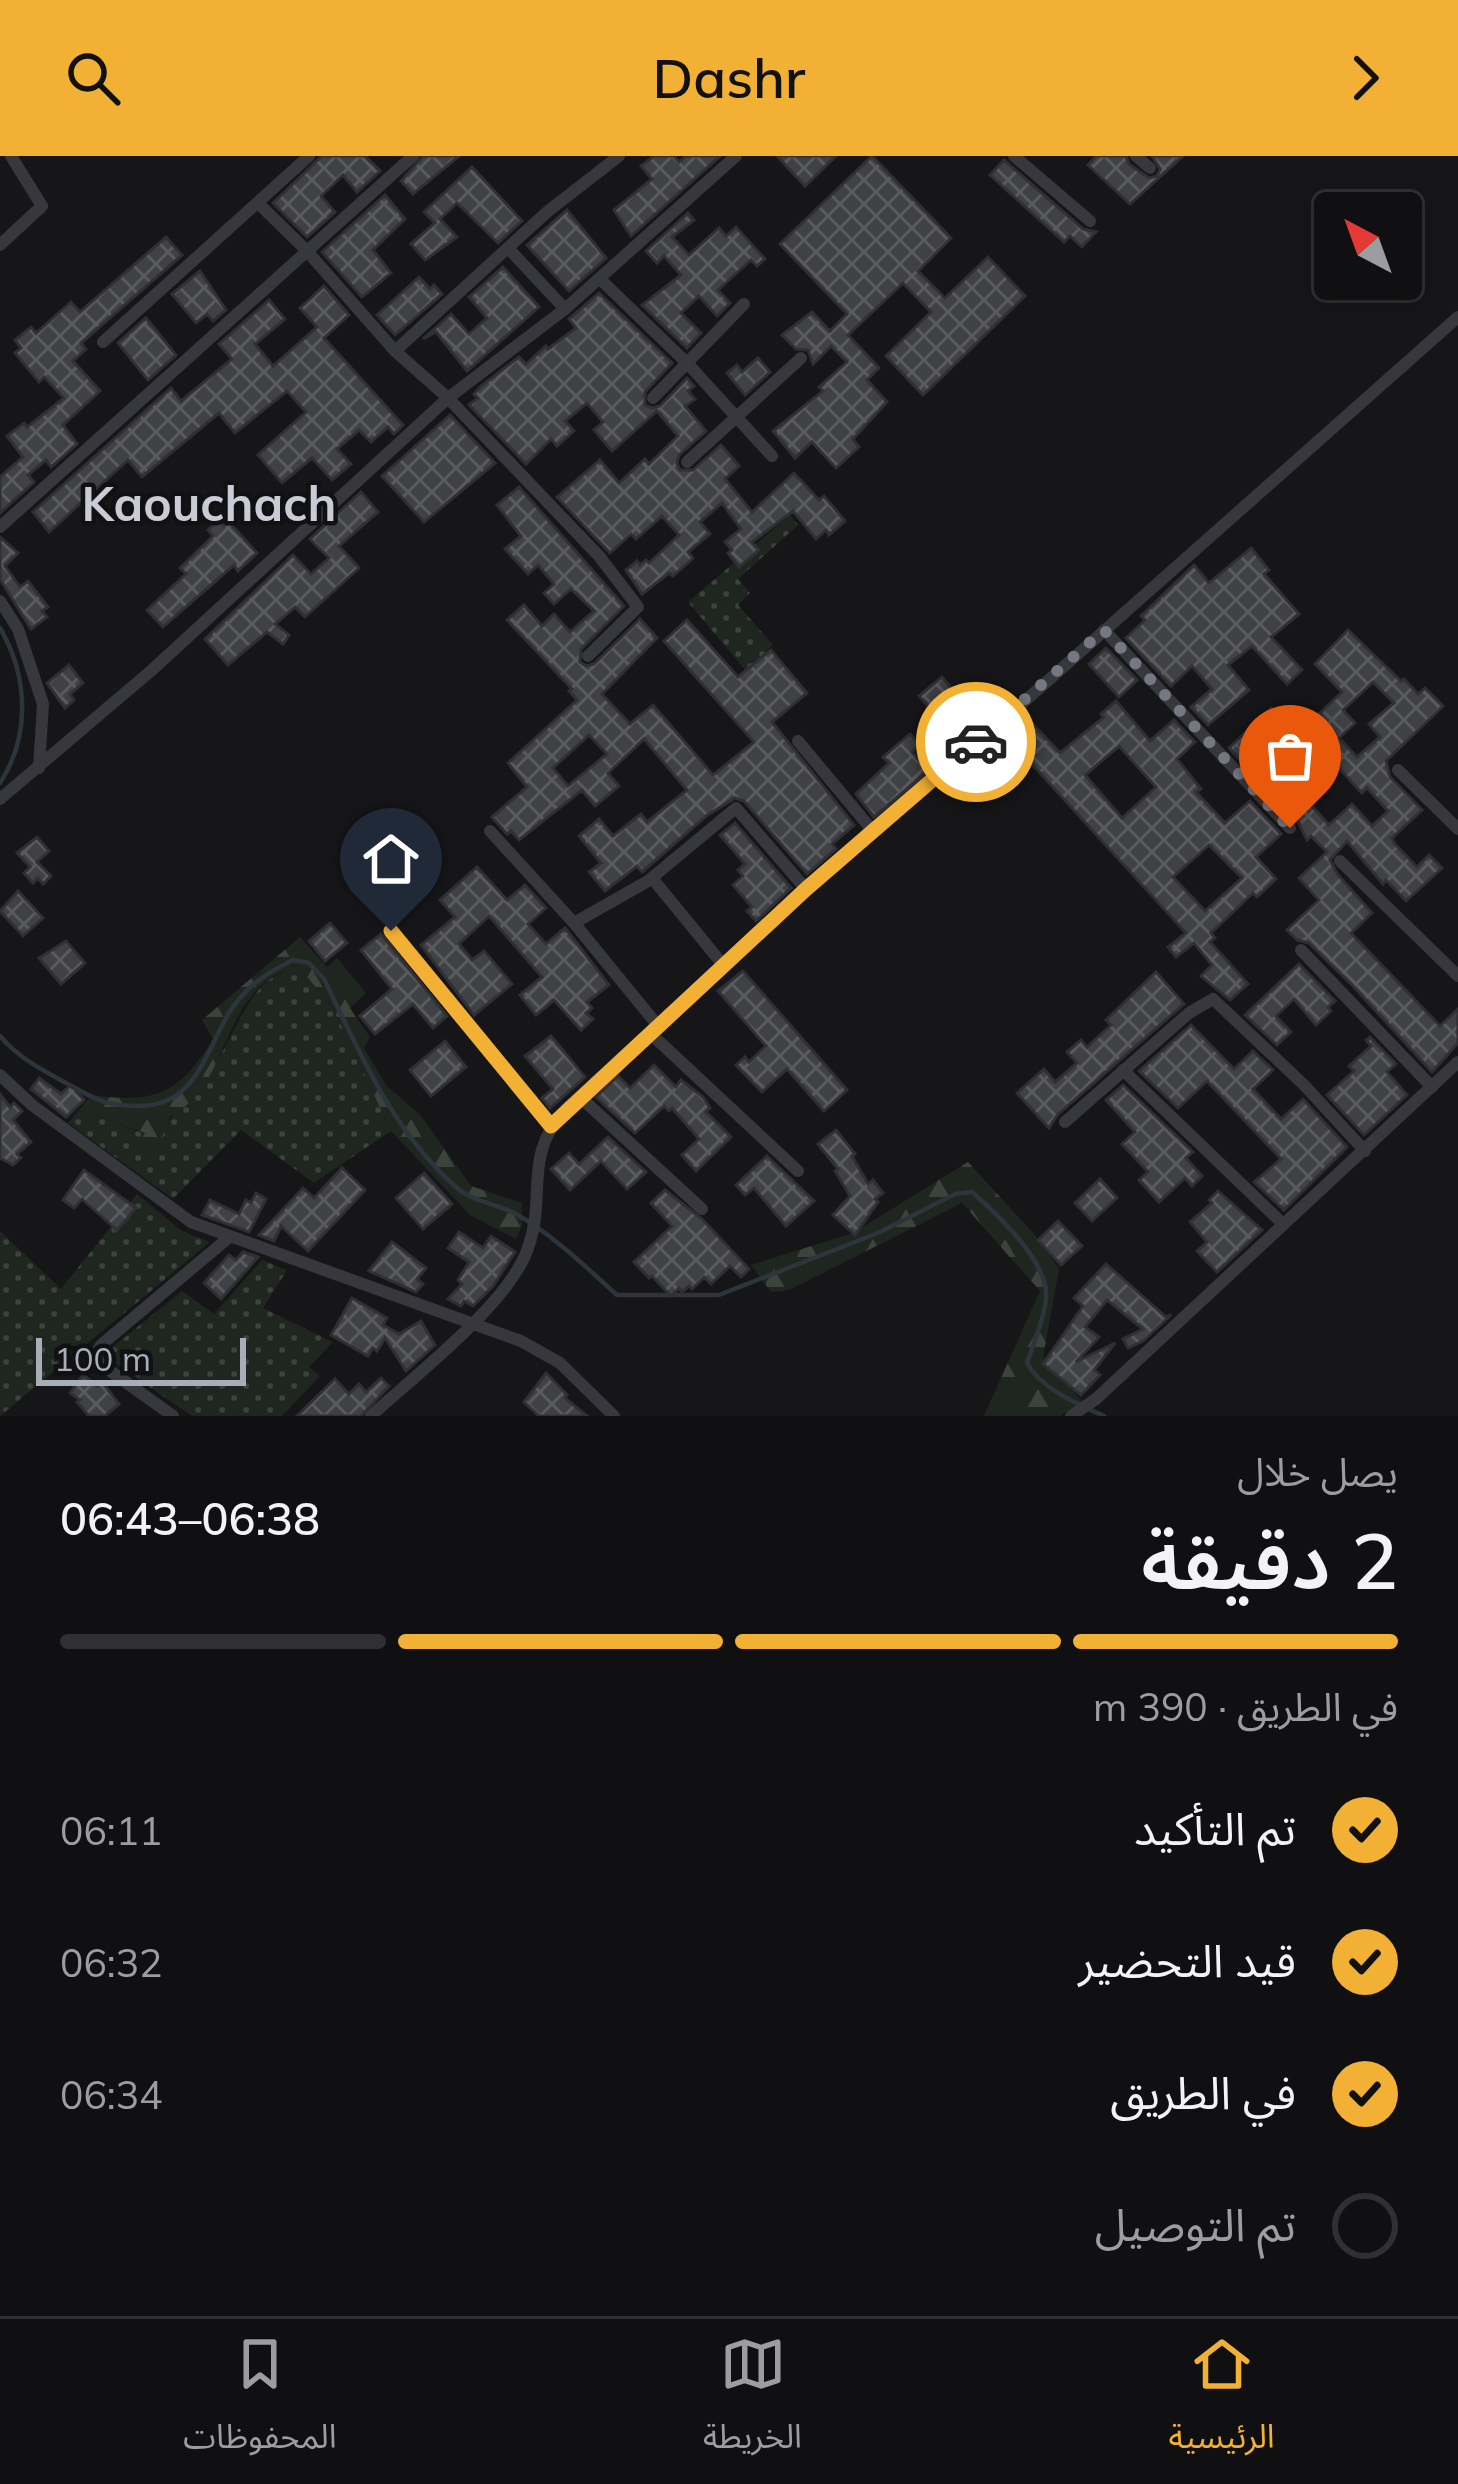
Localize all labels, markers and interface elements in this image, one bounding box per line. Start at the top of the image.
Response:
text: Dashr [653,44,805,112]
icon: search [60,45,126,111]
icon: forward [1332,45,1398,111]
north arrow [1314,192,1422,300]
map controls [1314,192,1422,300]
district label: Kaouchach [82,473,336,533]
courier [916,682,1036,802]
pin [1239,705,1341,828]
icon: car [943,709,1009,775]
icon: bag [1257,723,1323,789]
pin [340,808,442,931]
icon: home [358,826,424,892]
scale bar [36,1332,246,1385]
text: 100 m [54,1338,151,1379]
text: يصل خلال [1237,1447,1398,1496]
text: 06:38–06:43 [60,1490,320,1546]
text: 2 دقيقة [1141,1511,1398,1609]
text: في الطريق · 390 m [1093,1682,1398,1731]
icon: check [1332,1797,1398,1863]
text: تم التأكيد [1134,1800,1296,1856]
text: 06:11 [60,1806,163,1855]
icon: check [1332,1929,1398,1995]
text: قيد التحضير [1078,1932,1296,1988]
text: 06:32 [60,1938,163,1987]
icon: check [1332,2061,1398,2127]
text: في الطريق [1110,2064,1296,2120]
text: 06:34 [60,2070,163,2119]
text: تم التوصيل [1095,2196,1296,2252]
tab: المحفوظات [183,2331,337,2472]
tab: الخريطة [703,2331,802,2472]
tab: الرئيسية [1169,2331,1275,2472]

